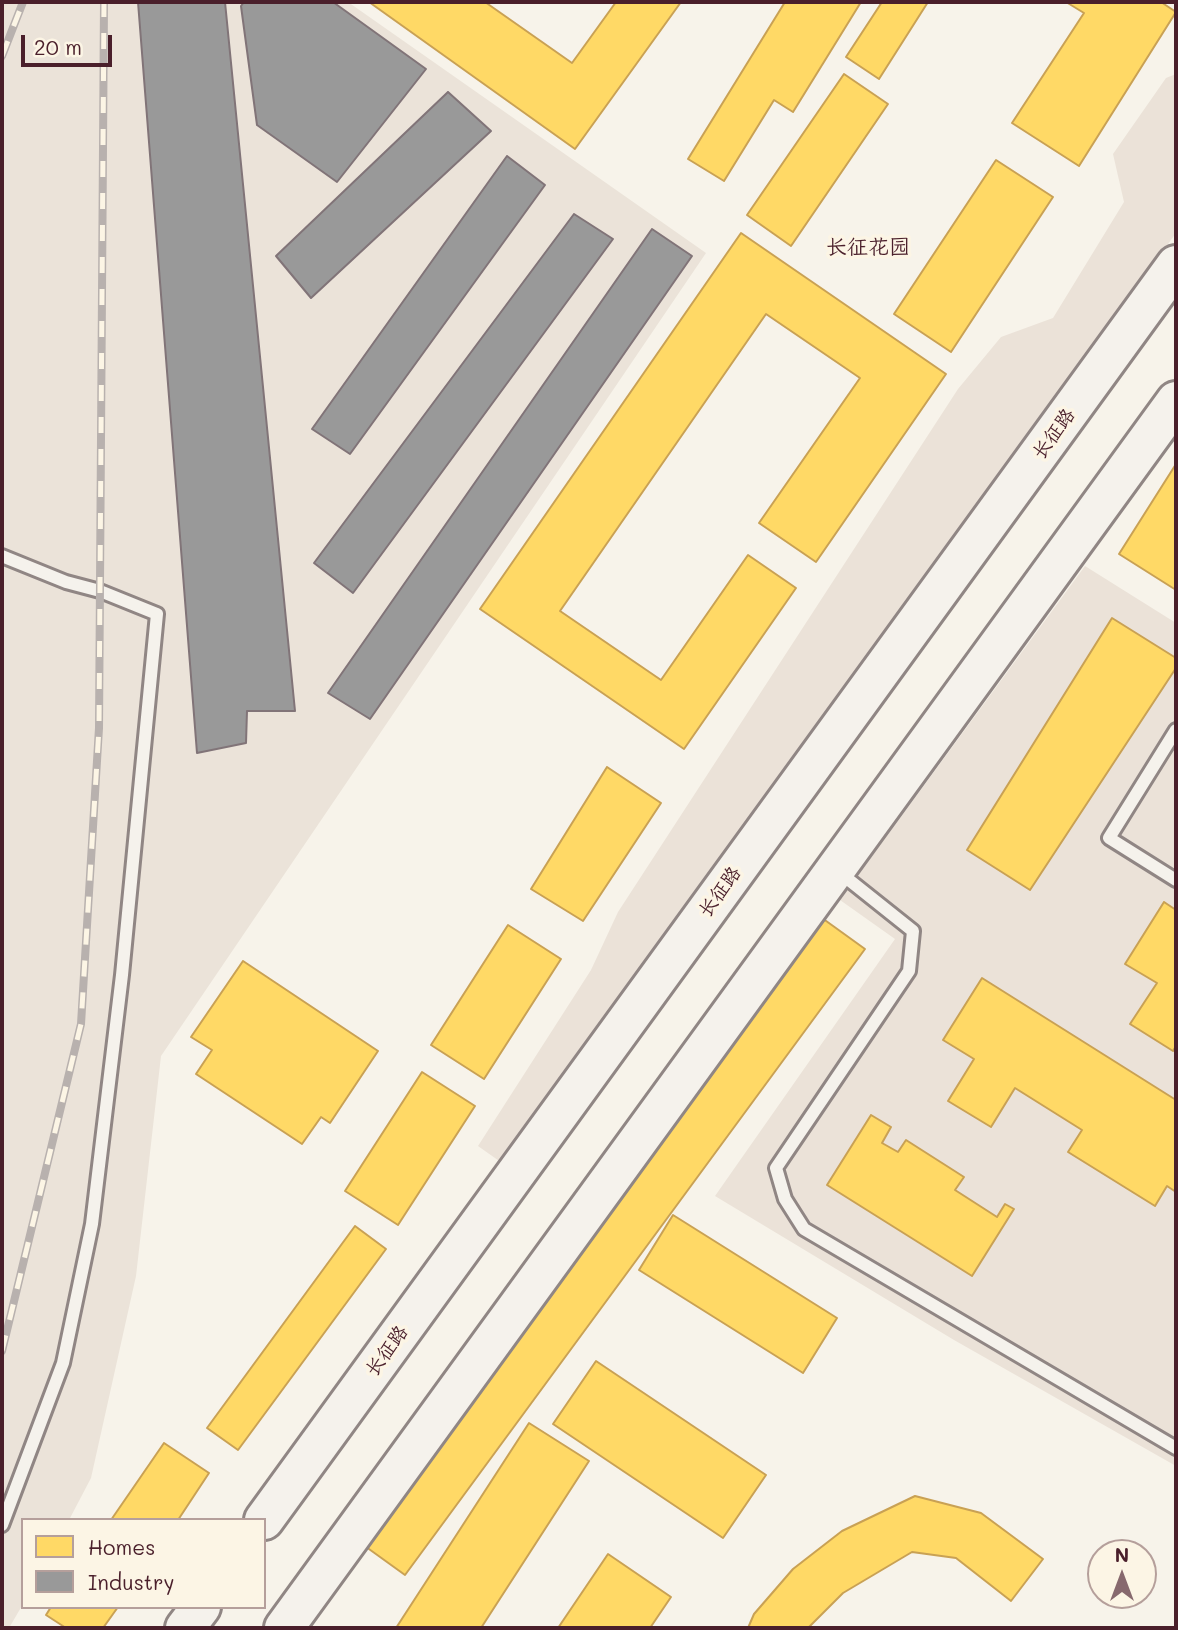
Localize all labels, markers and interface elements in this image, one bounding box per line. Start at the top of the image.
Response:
scale bar [24,21,116,65]
text: 20 m [34,33,82,60]
district label: 长征花园 [826,235,910,261]
street label: 长征路 [1028,404,1080,464]
street label: 长征路 [694,862,746,922]
street label: 长征路 [361,1321,413,1381]
legend [21,1518,266,1609]
text: Homes [88,1533,155,1560]
north arrow [1087,1539,1157,1609]
text: N [1115,1542,1129,1567]
text: Industry [88,1568,175,1595]

